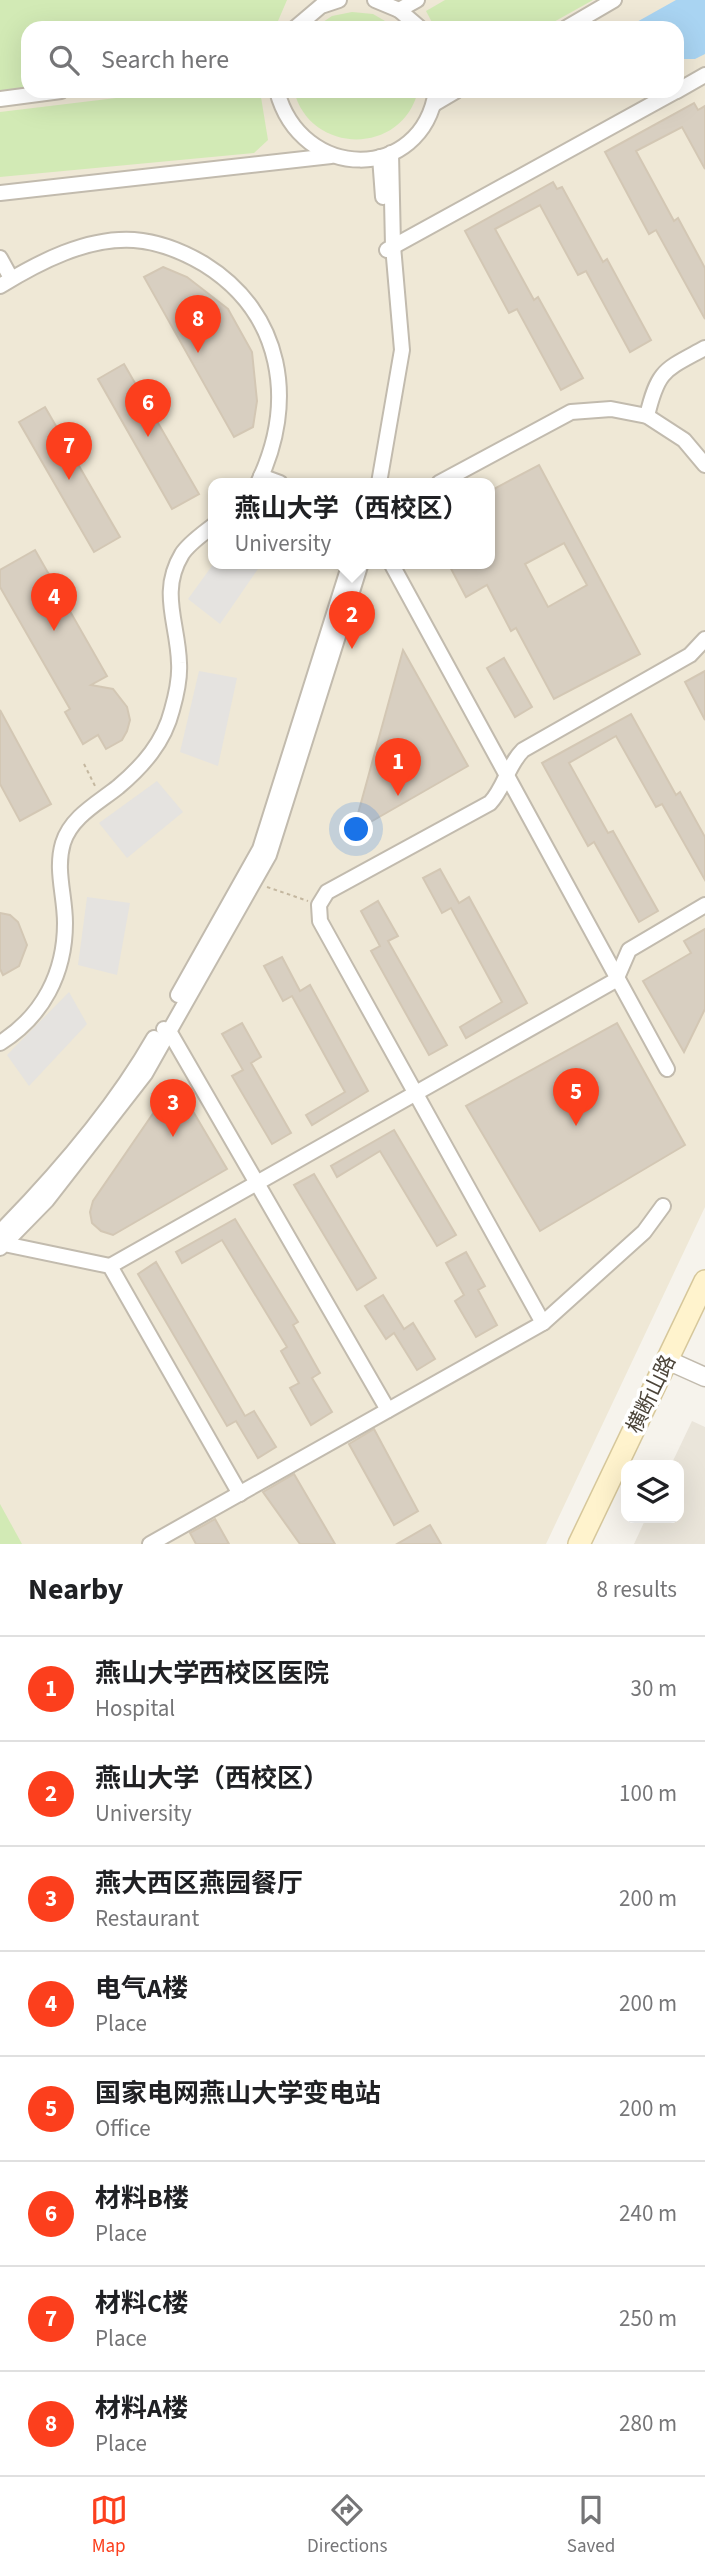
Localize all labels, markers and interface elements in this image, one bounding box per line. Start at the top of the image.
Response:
search box [21,21,684,98]
icon: search [45,41,83,79]
text: Search here [101,41,229,78]
pin: 8 [175,295,221,353]
pin: 6 [125,379,171,437]
pin: 7 [46,422,92,480]
popup [208,478,495,569]
text: 燕山大学（西校区） [234,490,469,527]
text: University [234,527,331,560]
pin: 4 [31,573,77,631]
pin: 2 [329,591,375,649]
pin: 1 [375,738,421,796]
your location [339,812,373,846]
pin: 5 [553,1068,599,1126]
pin: 3 [150,1079,196,1137]
street label: 横断山路 [619,1350,683,1438]
map controls [621,1460,684,1523]
button: layers [621,1460,684,1523]
text: Nearby [28,1568,123,1611]
text: 8 results [597,1573,677,1606]
text: 燕山大学西校区医院 [95,1655,329,1692]
text: 1 [45,1672,57,1705]
text: 30 m [630,1672,677,1705]
text: Hospital [95,1692,175,1725]
text: 燕山大学（西校区） [95,1760,329,1797]
text: 2 [45,1777,57,1810]
text: 100 m [619,1777,677,1810]
text: University [95,1797,192,1830]
text: 燕大西区燕园餐厅 [95,1865,303,1902]
text: 3 [45,1882,57,1915]
text: 200 m [619,1882,677,1915]
text: Restaurant [95,1902,199,1935]
text: 电气A楼 [95,1970,188,2007]
text: 4 [45,1987,57,2020]
text: 200 m [619,1987,677,2020]
text: Place [95,2007,147,2040]
text: 国家电网燕山大学变电站 [95,2075,381,2112]
text: 5 [45,2092,57,2125]
text: 200 m [619,2092,677,2125]
text: Office [95,2112,151,2145]
text: 材料B楼 [95,2180,189,2217]
text: 6 [45,2197,57,2230]
text: 240 m [619,2197,677,2230]
text: Place [95,2217,147,2250]
text: 材料C楼 [95,2285,188,2322]
text: 7 [45,2302,57,2335]
text: 250 m [619,2302,677,2335]
text: Place [95,2322,147,2355]
text: 材料A楼 [95,2390,188,2427]
text: 8 [45,2407,57,2440]
text: 280 m [619,2407,677,2440]
text: Place [95,2427,147,2460]
tab: Map [90,2491,128,2560]
tab: Directions [307,2491,387,2560]
tab: Saved [567,2491,615,2560]

